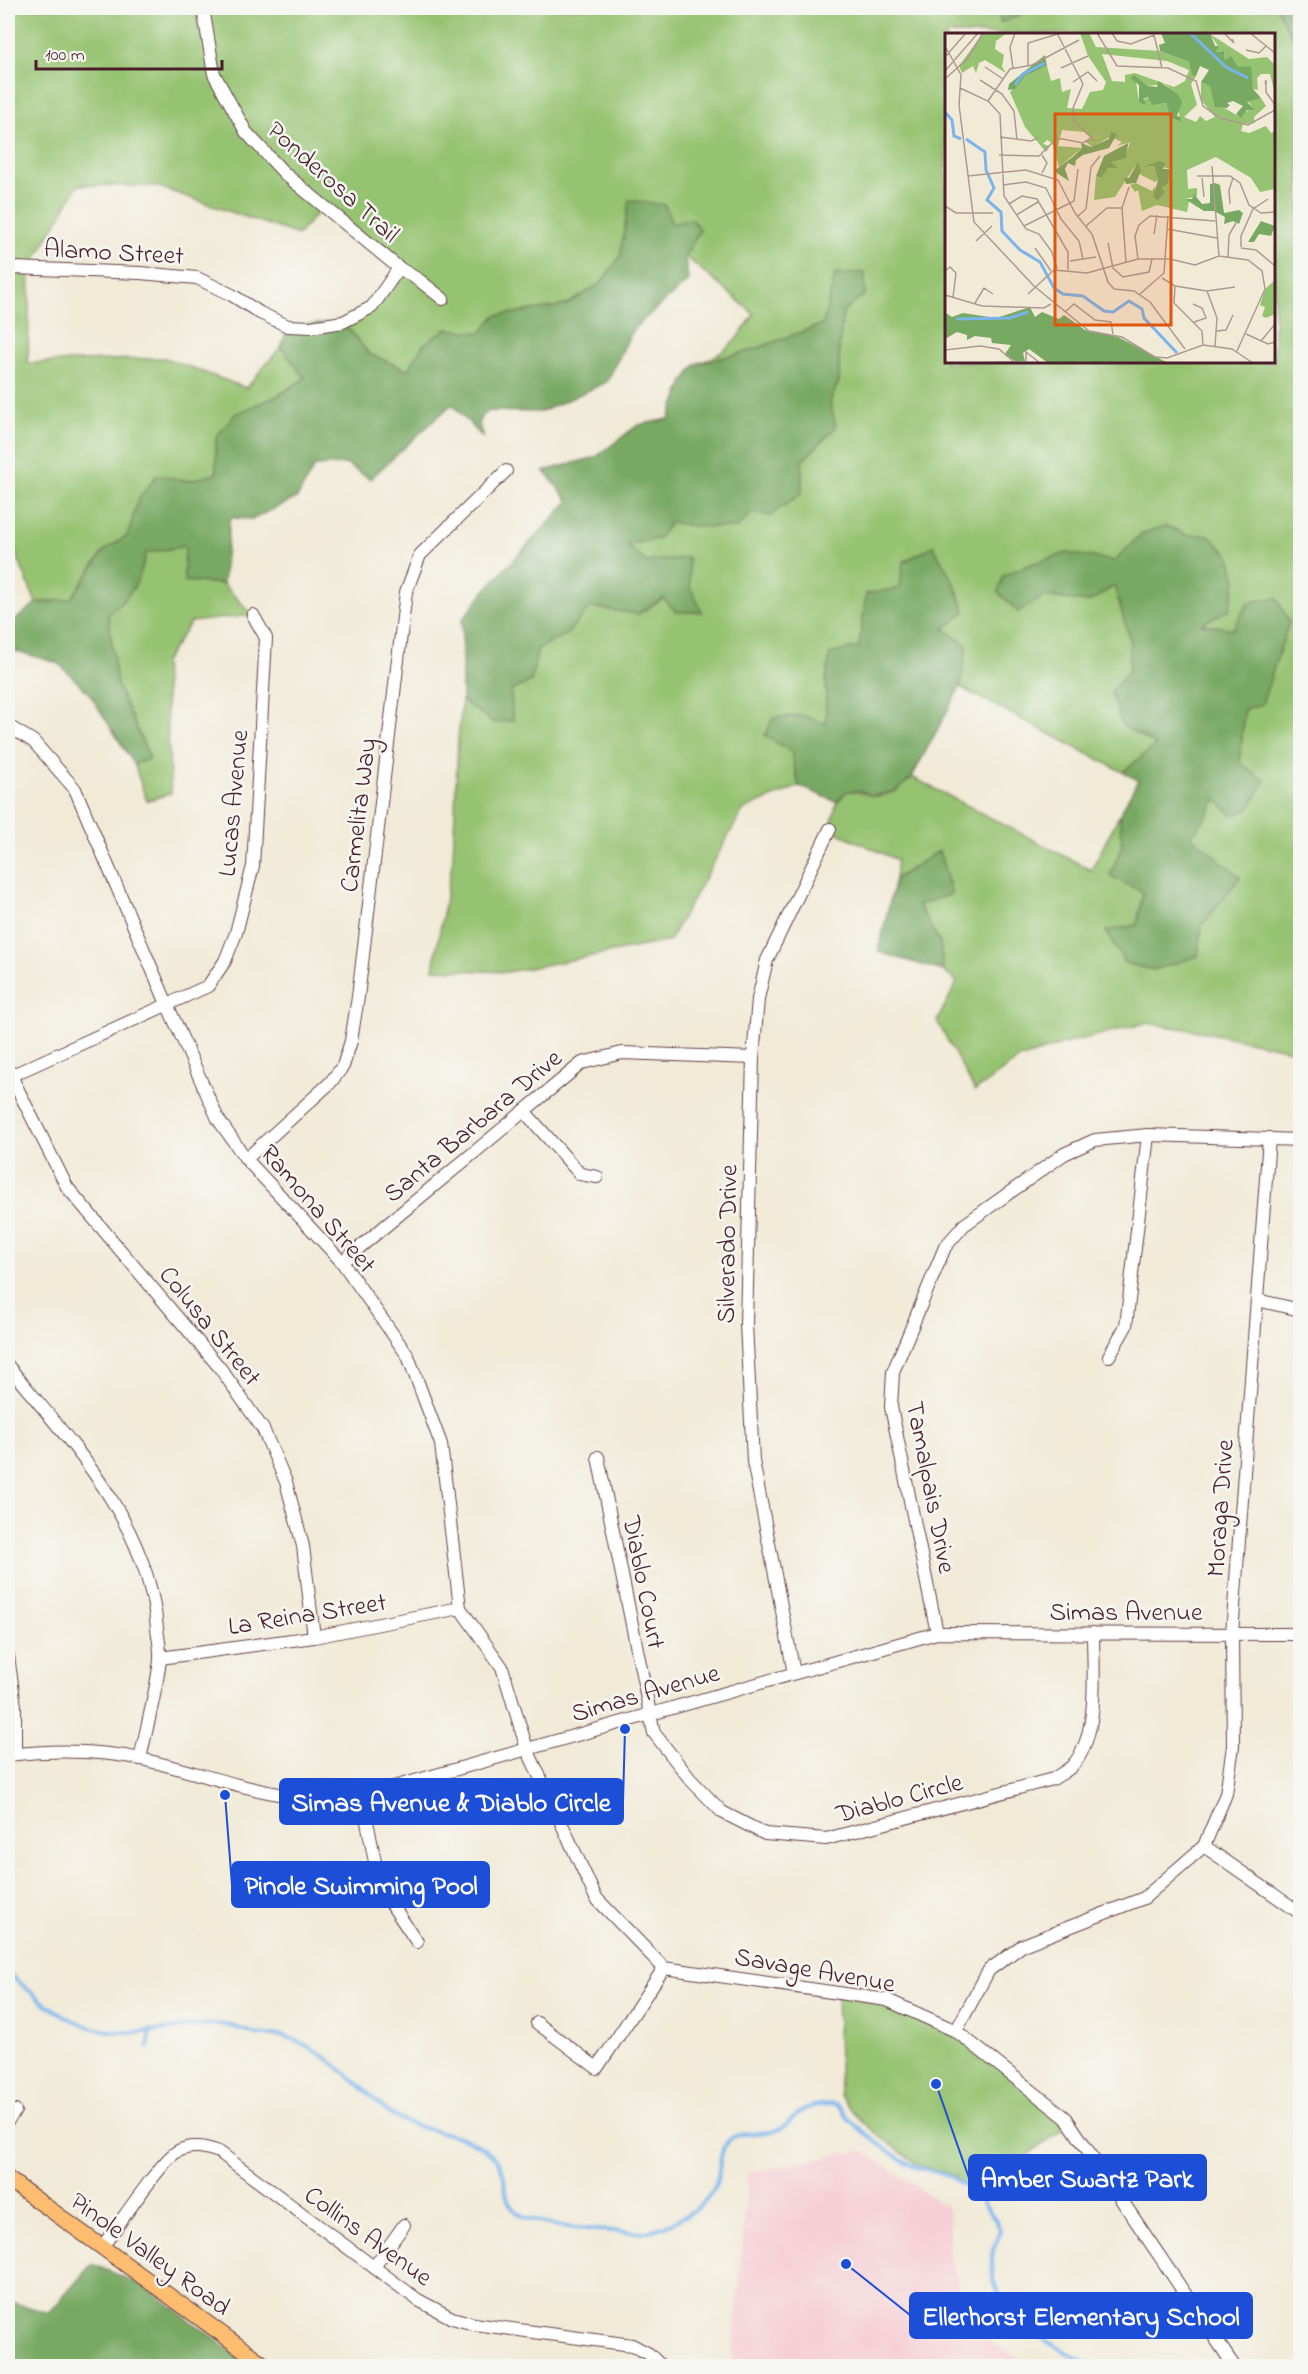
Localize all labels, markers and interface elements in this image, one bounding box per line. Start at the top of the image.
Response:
scale bar [36,33,222,71]
inset map [945,33,1275,363]
text: 100 m [45,43,85,69]
street label: Ponderosa Trail [257,113,407,253]
street label: Alamo Street [43,231,185,277]
street label: Lucas Avenue [210,728,260,878]
street label: Carmelita Way [332,736,388,895]
street label: Santa Barbara Drive [376,1041,572,1214]
street label: Ramona Street [250,1137,384,1283]
street label: Silverado Drive [709,1164,749,1324]
street label: Colusa Street [148,1258,269,1396]
street label: Tamalpais Drive [894,1398,964,1577]
street label: Moraga Drive [1198,1438,1246,1578]
street label: Diablo Court [610,1512,674,1652]
street label: La Reina Street [226,1585,390,1647]
street label: Simas Avenue [1049,1595,1203,1633]
street label: Simas Avenue [567,1655,725,1734]
street label: Diablo Circle [831,1765,968,1835]
callout: Simas Avenue & Diablo Circle [280,1779,623,1824]
text: Simas Avenue & Diablo Circle [291,1785,612,1824]
callout: Pinole Swimming Pool [232,1862,489,1907]
text: Pinole Swimming Pool [244,1868,478,1908]
street label: Savage Avenue [731,1939,898,2005]
callout: Amber Swartz Park [969,2155,1206,2200]
text: Amber Swartz Park [981,2161,1195,2200]
street label: Collins Avenue [295,2178,440,2297]
street label: Pinole Valley Road [61,2184,238,2327]
callout: Ellerhorst Elementary School [910,2293,1252,2338]
text: Ellerhorst Elementary School [922,2299,1240,2338]

